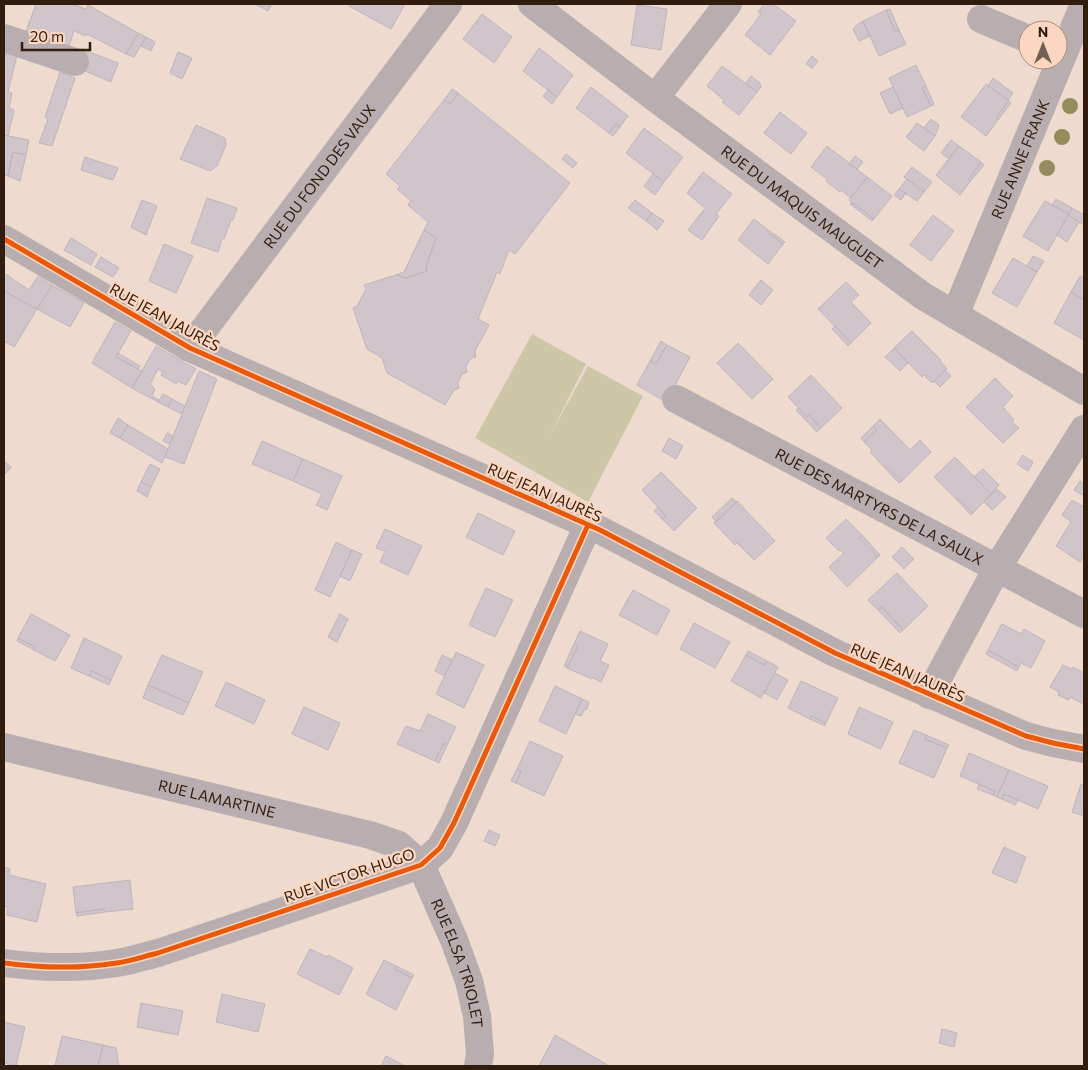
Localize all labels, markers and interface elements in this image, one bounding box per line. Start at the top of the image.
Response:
scale bar [22,20,90,52]
north arrow [1018,20,1068,70]
text: N [1038,23,1048,40]
text: 20 m [30,27,64,45]
street label: RUE ANNE FRANK [987,96,1053,221]
street label: RUE DU FOND DES VAUX [259,100,379,252]
street label: RUE DU MAQUIS MAUGUET [718,141,887,273]
street label: RUE JEAN JAURÈS [107,278,224,355]
street label: RUE DES MARTYRS DE LA SAULX [772,444,987,568]
street label: RUE JEAN JAURÈS [485,458,606,525]
street label: RUE JEAN JAURÈS [848,638,969,705]
street label: RUE LAMARTINE [156,775,277,821]
street label: RUE VICTOR HUGO [281,844,417,906]
street label: RUE ELSA TRIOLET [428,896,487,1028]

